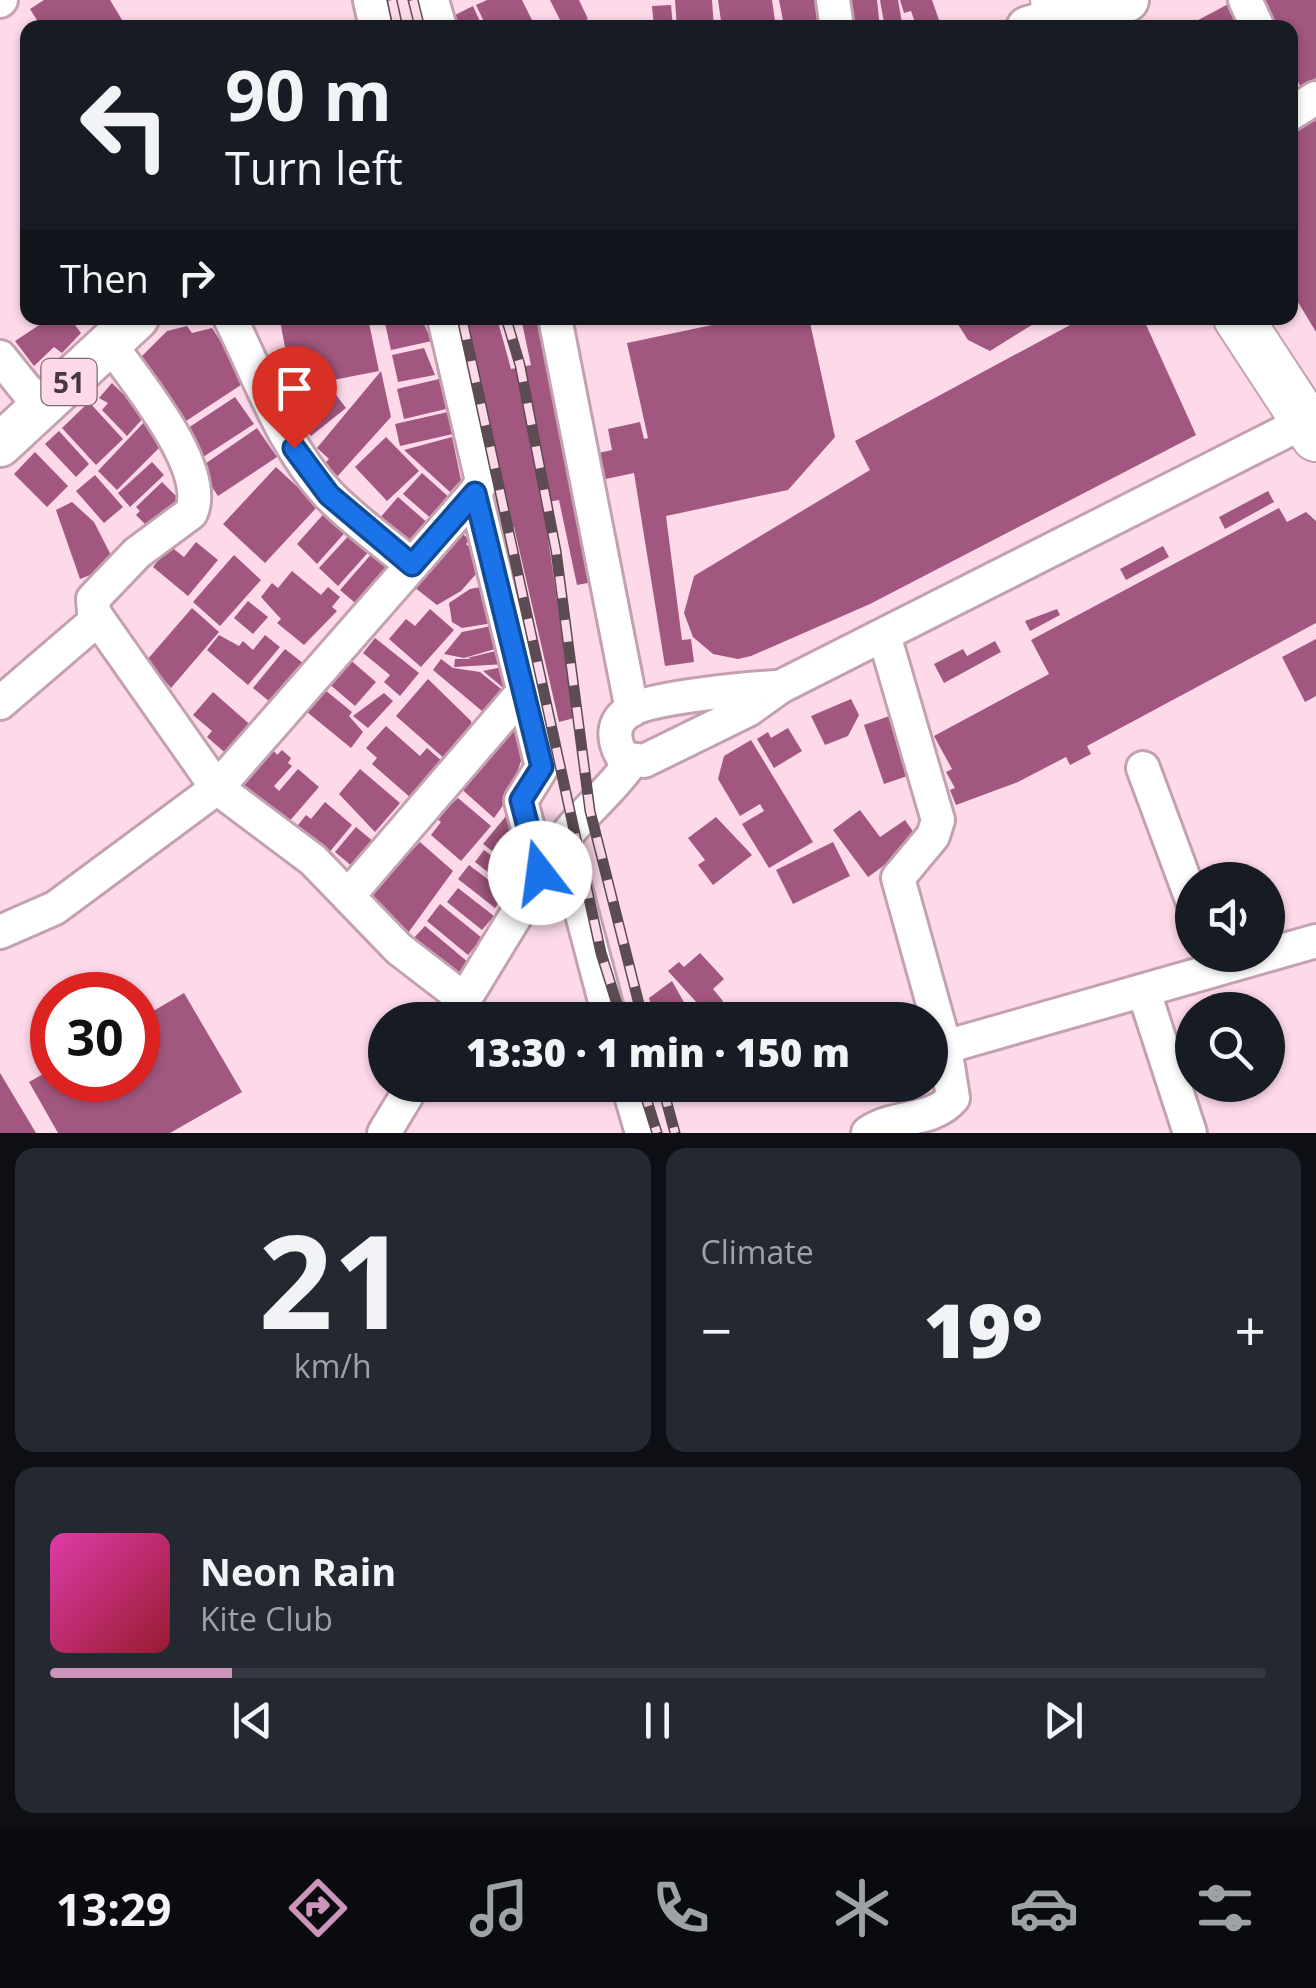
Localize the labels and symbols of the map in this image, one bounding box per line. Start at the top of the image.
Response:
pin [252,346,337,449]
road number: 51 [42,359,96,405]
position arrow [488,821,592,925]
speed limit sign: 30 [30,972,160,1102]

